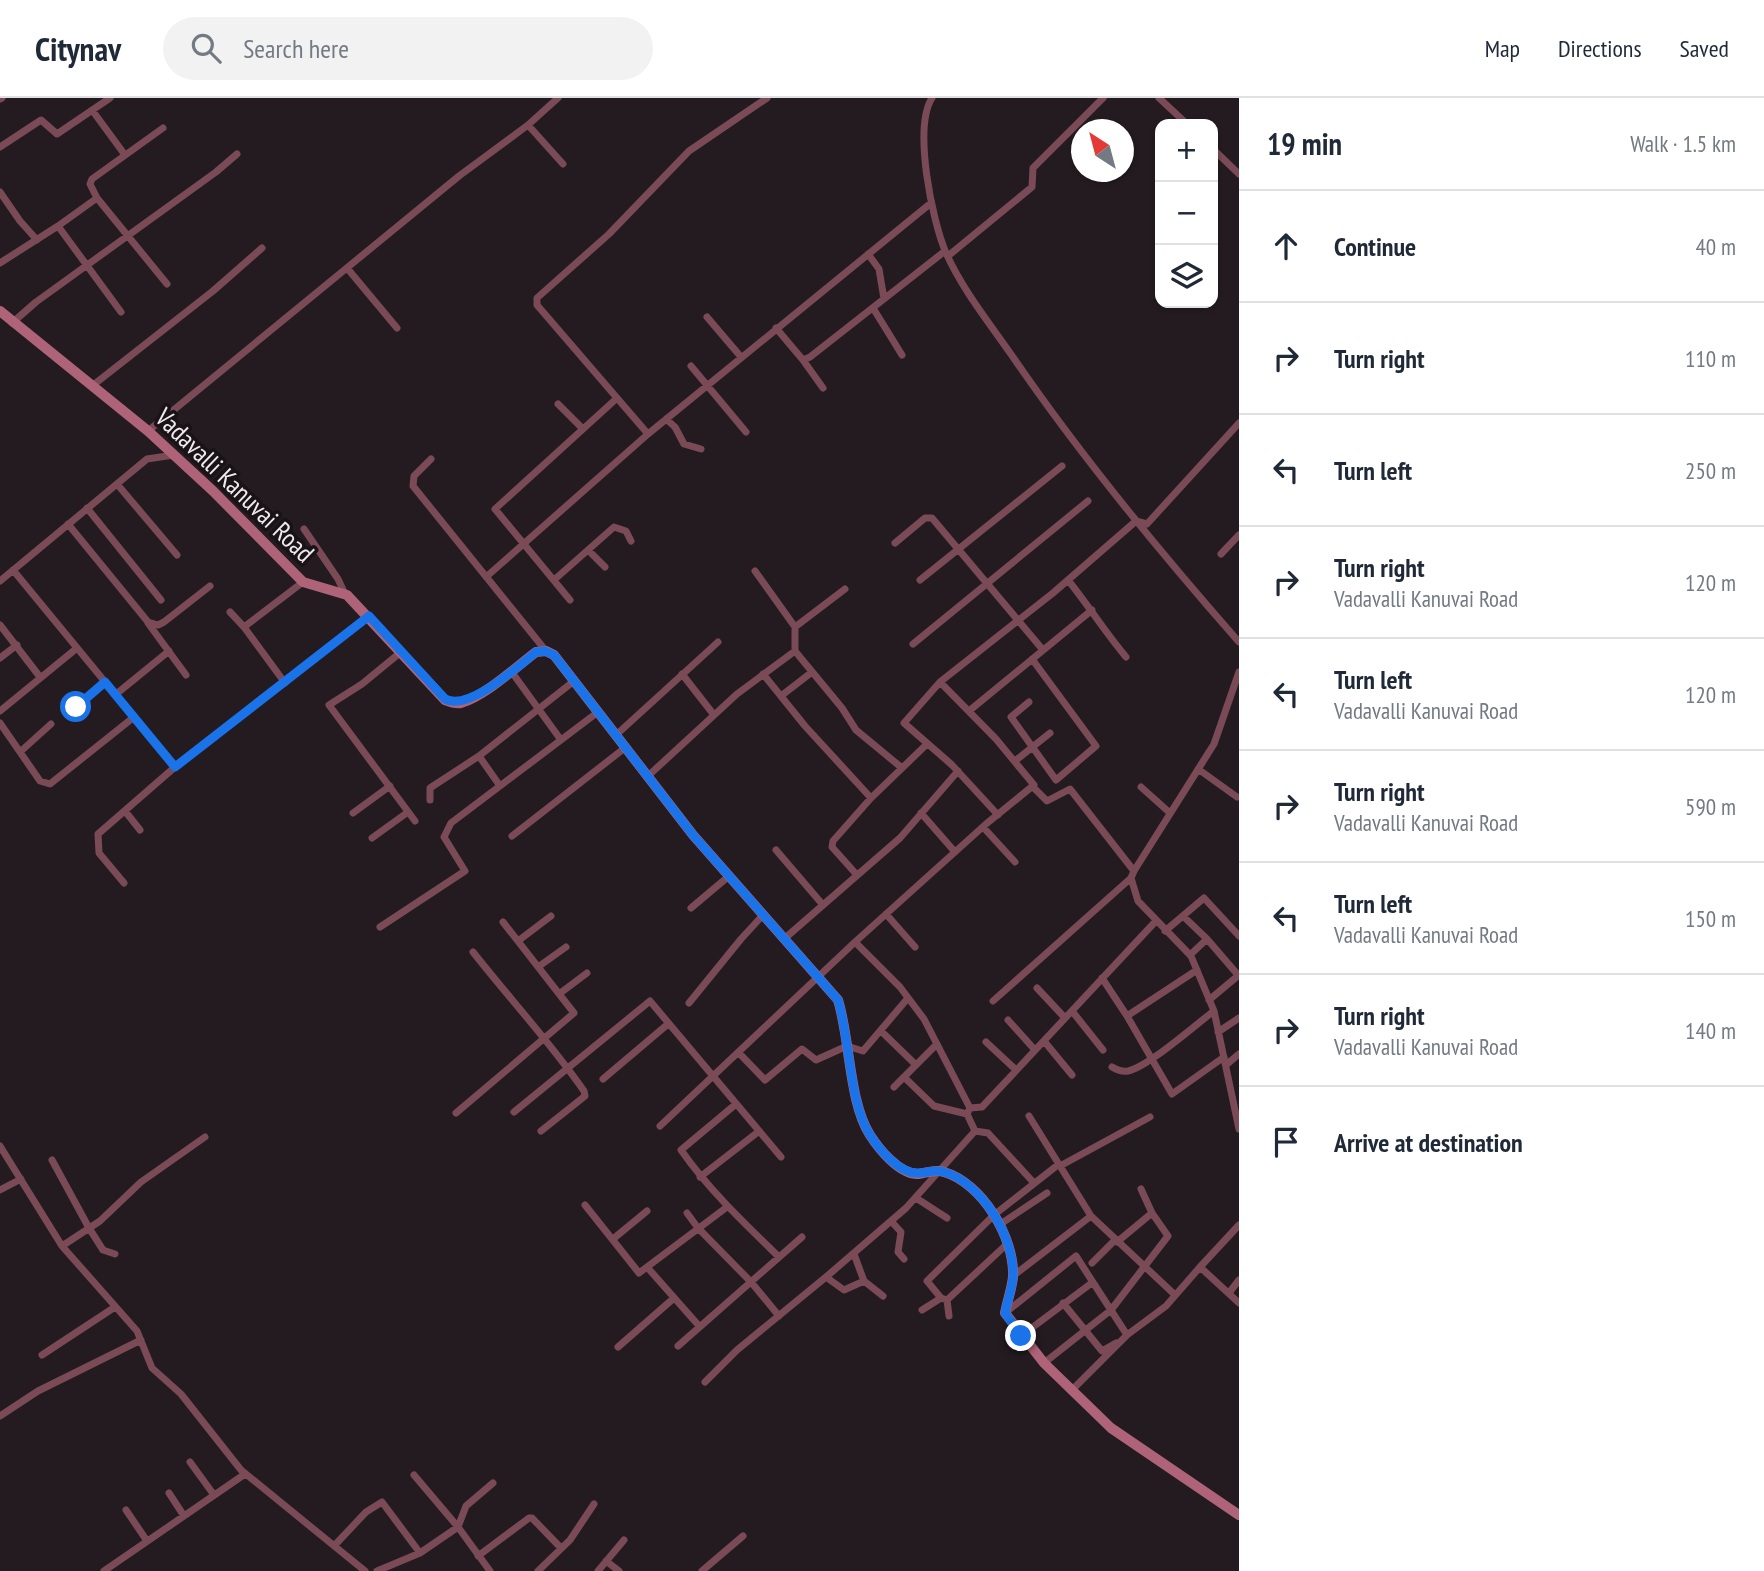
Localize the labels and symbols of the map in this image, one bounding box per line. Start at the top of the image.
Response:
north arrow [1071,119,1134,182]
street label: Vadavalli Kanuvai Road [148,400,321,569]
route start [60,691,91,722]
route end [1005,1320,1036,1351]

